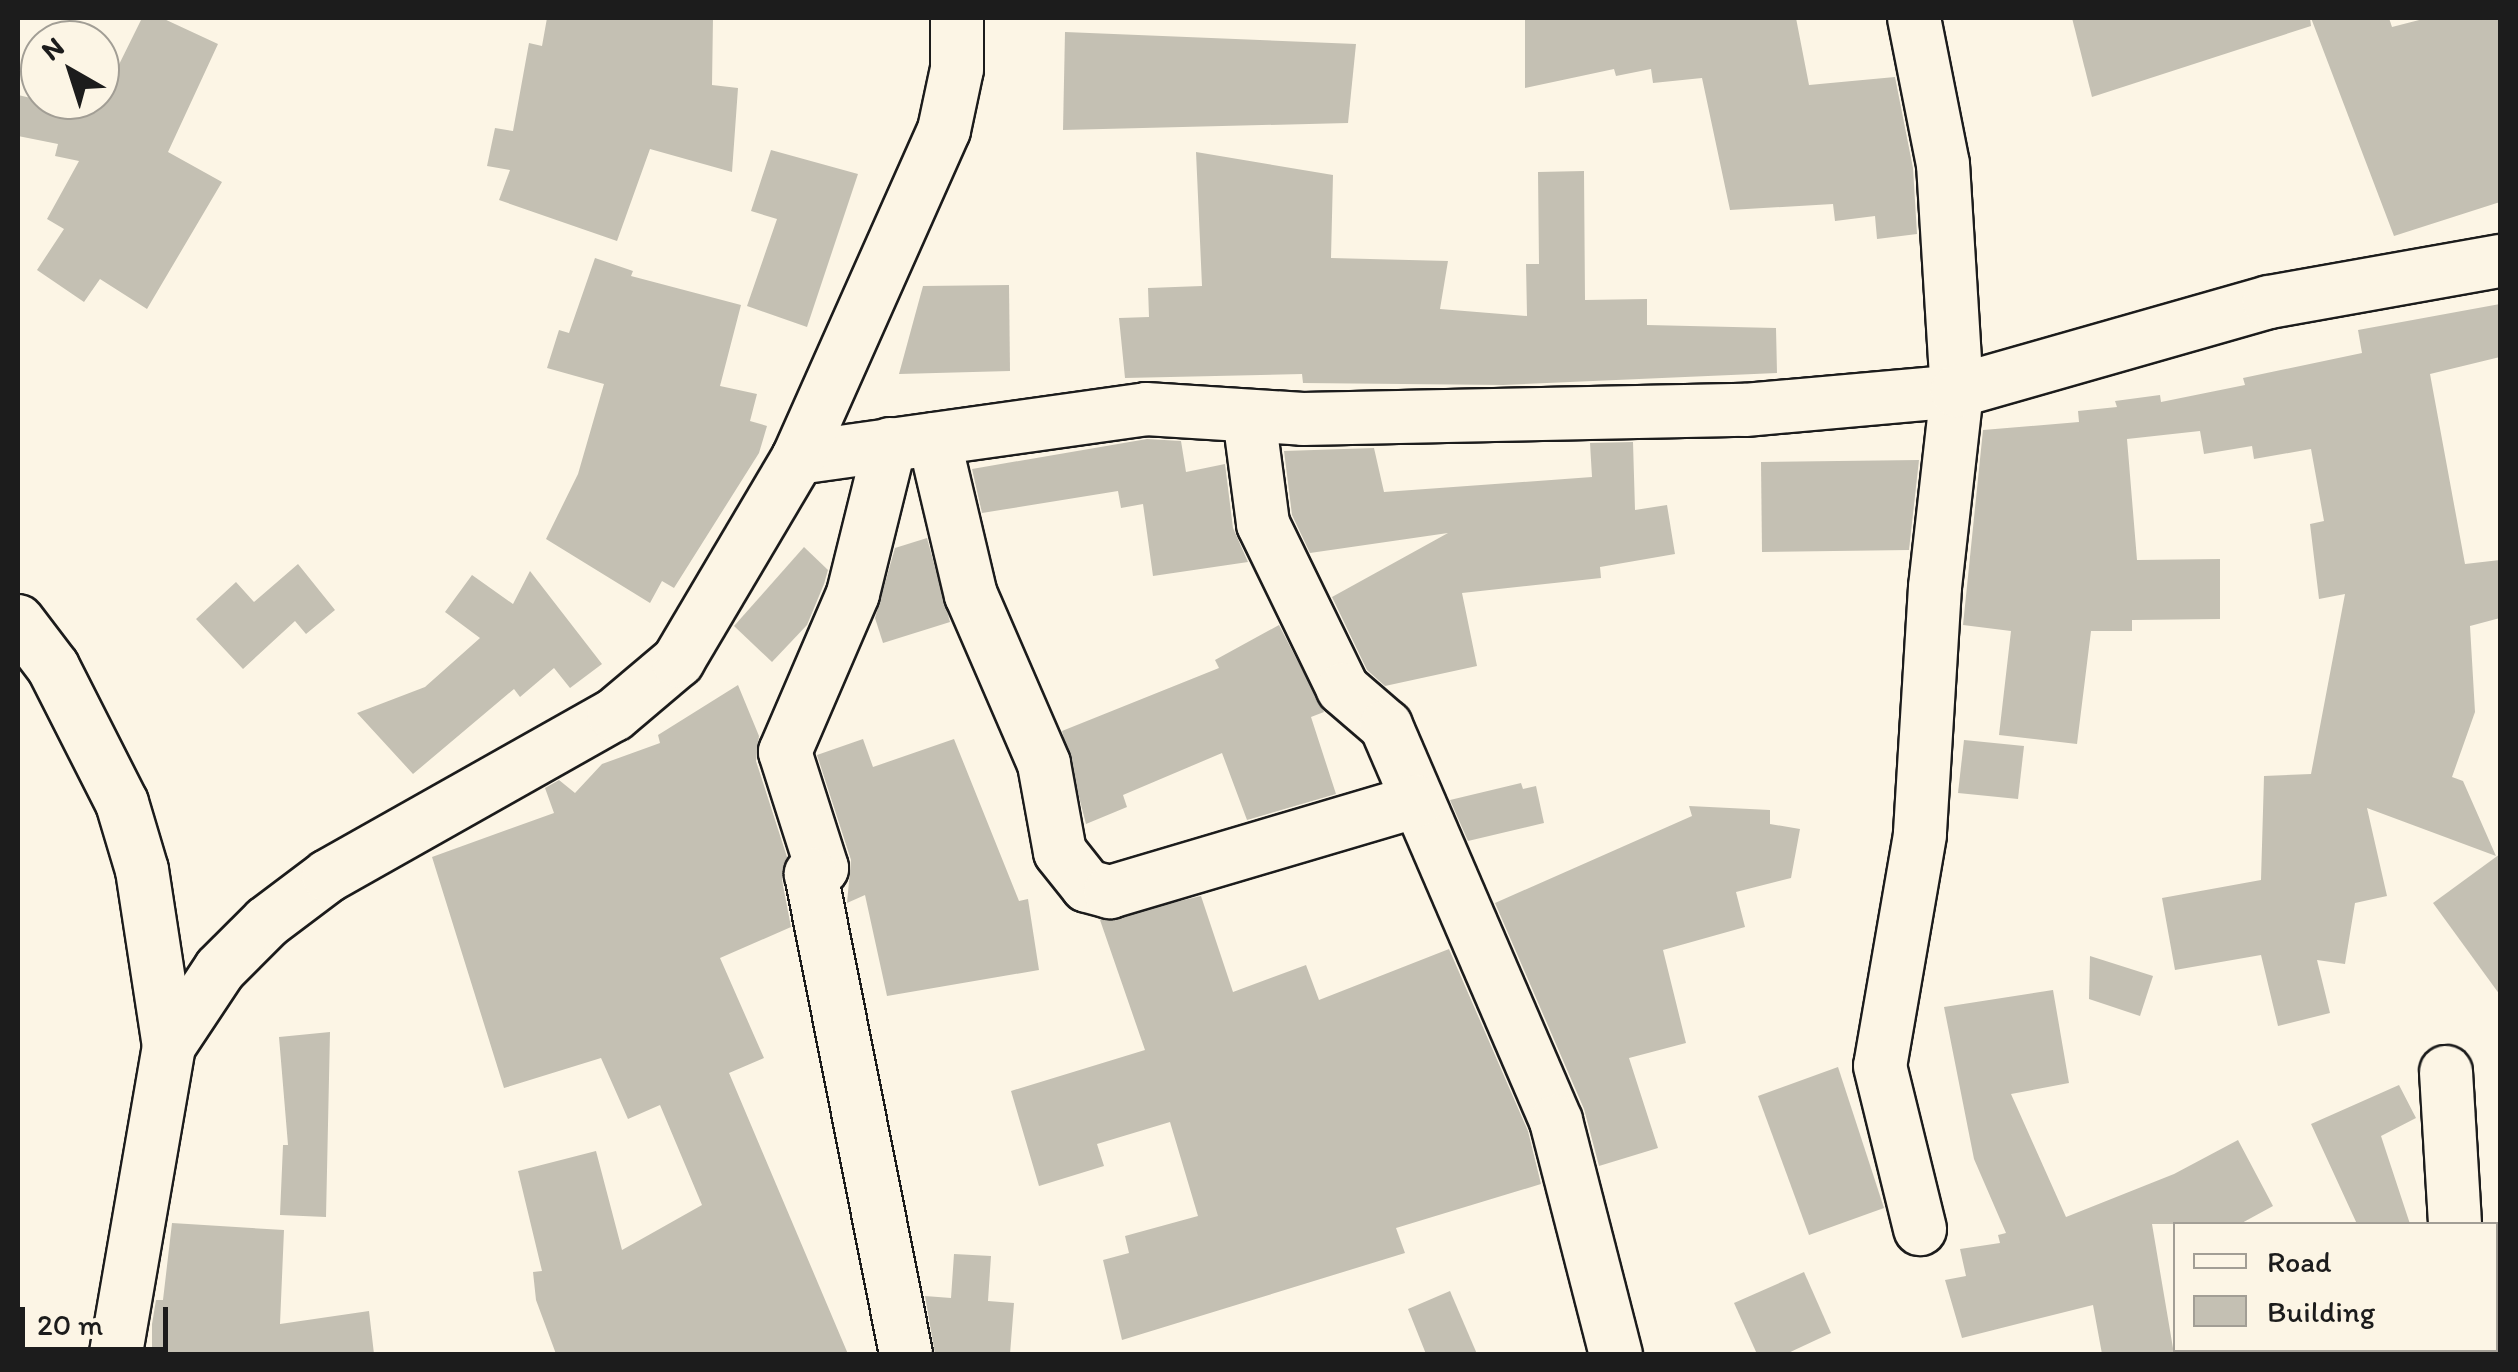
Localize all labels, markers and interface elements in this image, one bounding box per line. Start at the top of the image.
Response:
north arrow [20,20,120,120]
text: N [34,29,70,67]
legend [2173,1222,2498,1352]
text: Road [2267,1243,2332,1280]
scale bar [25,1287,172,1349]
text: Building [2267,1293,2375,1330]
text: 20 m [37,1306,103,1343]

